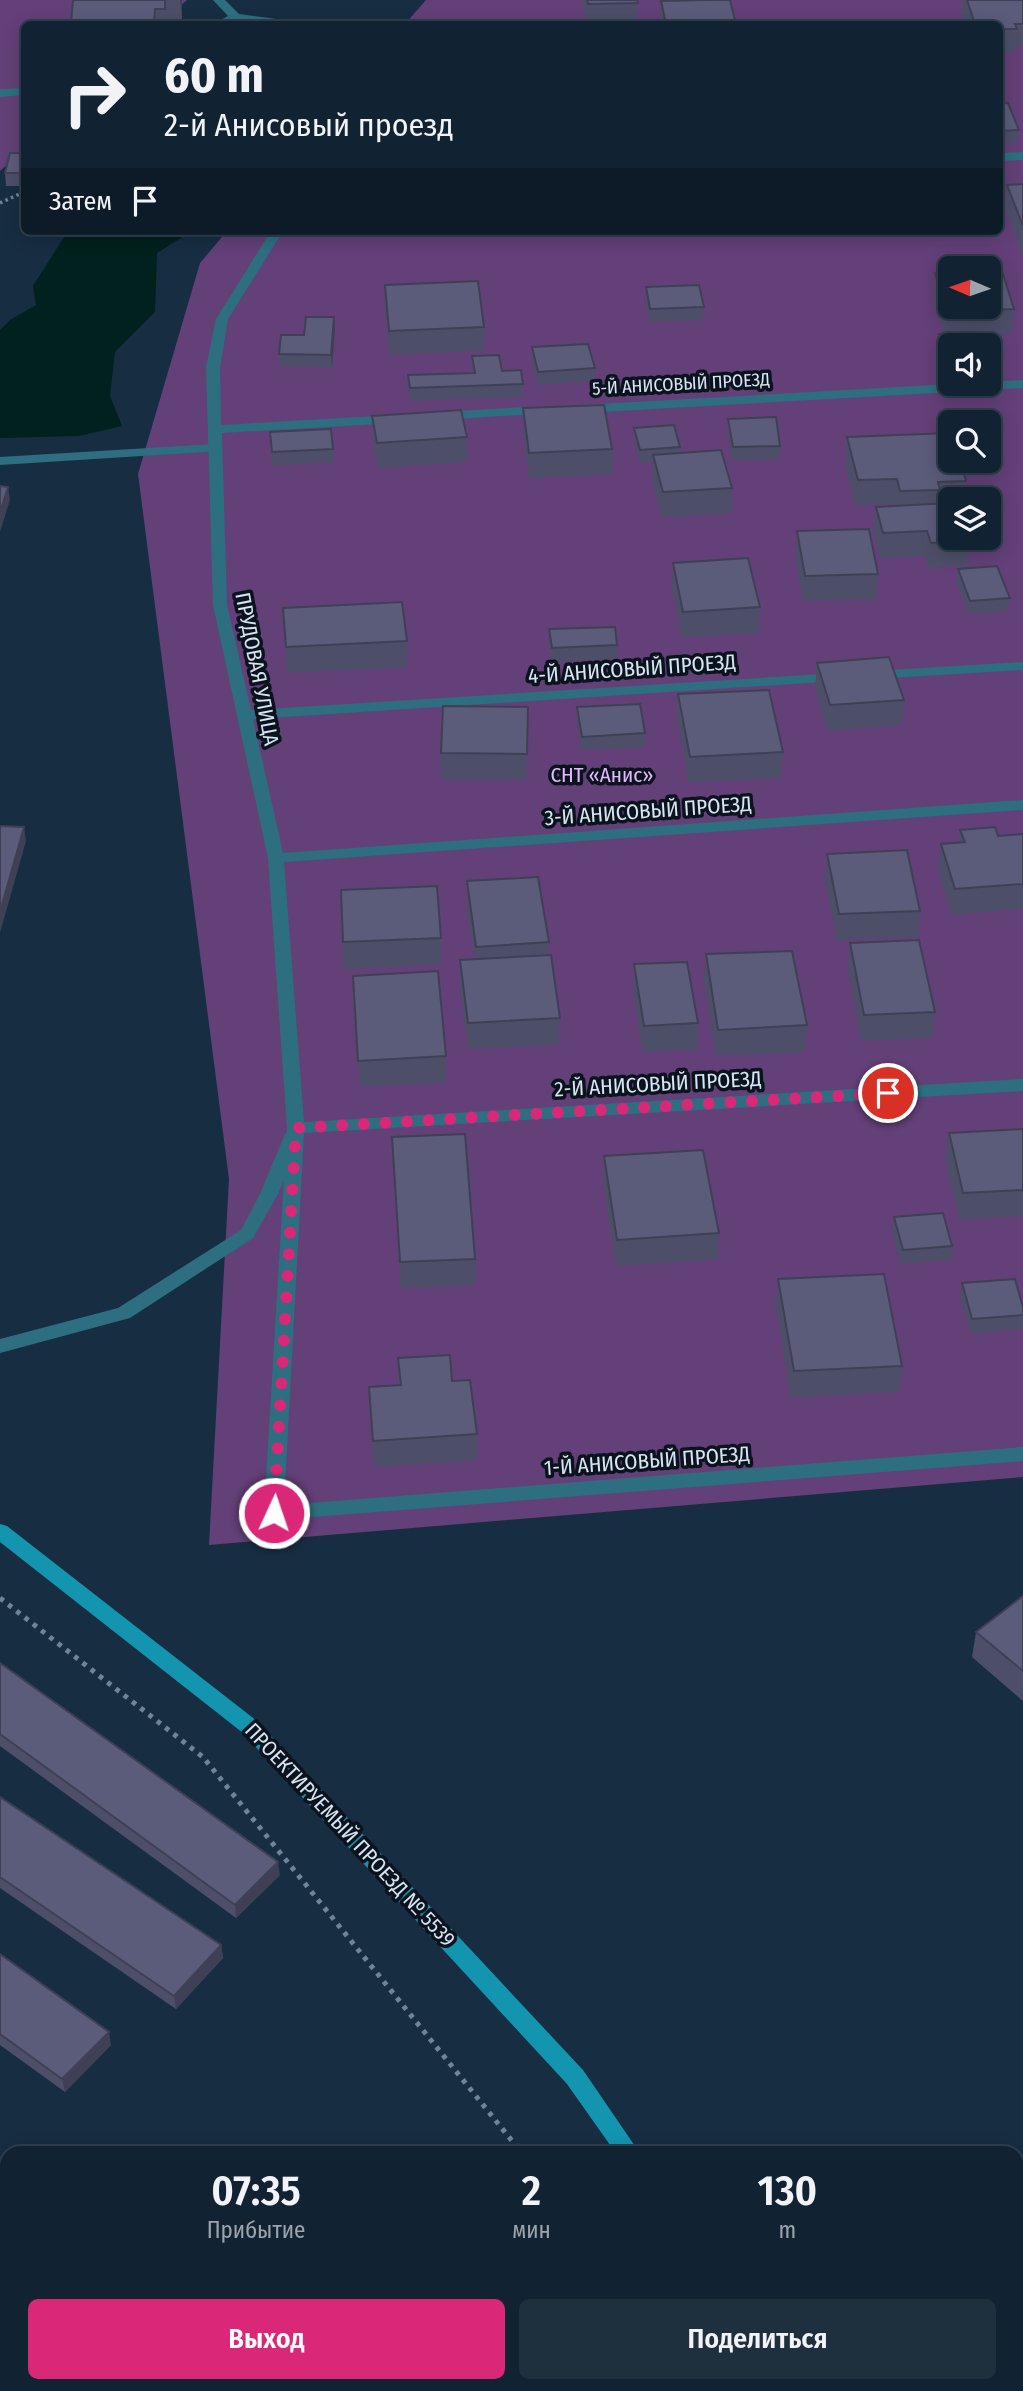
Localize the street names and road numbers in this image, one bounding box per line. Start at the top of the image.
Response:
street label: 5-Й АНИСОВЫЙ ПРОЕЗД [591,368,771,400]
street label: ПРУДОВАЯ УЛИЦА [229,590,285,748]
street label: 4-Й АНИСОВЫЙ ПРОЕЗД [527,649,737,689]
street label: 3-Й АНИСОВЫЙ ПРОЕЗД [544,791,752,831]
street label: 2-Й АНИСОВЫЙ ПРОЕЗД [554,1066,762,1102]
street label: 1-Й АНИСОВЫЙ ПРОЕЗД [543,1441,751,1481]
street label: ПРОЕКТИРУЕМЫЙ ПРОЕЗД № 5539 [239,1718,461,1952]

